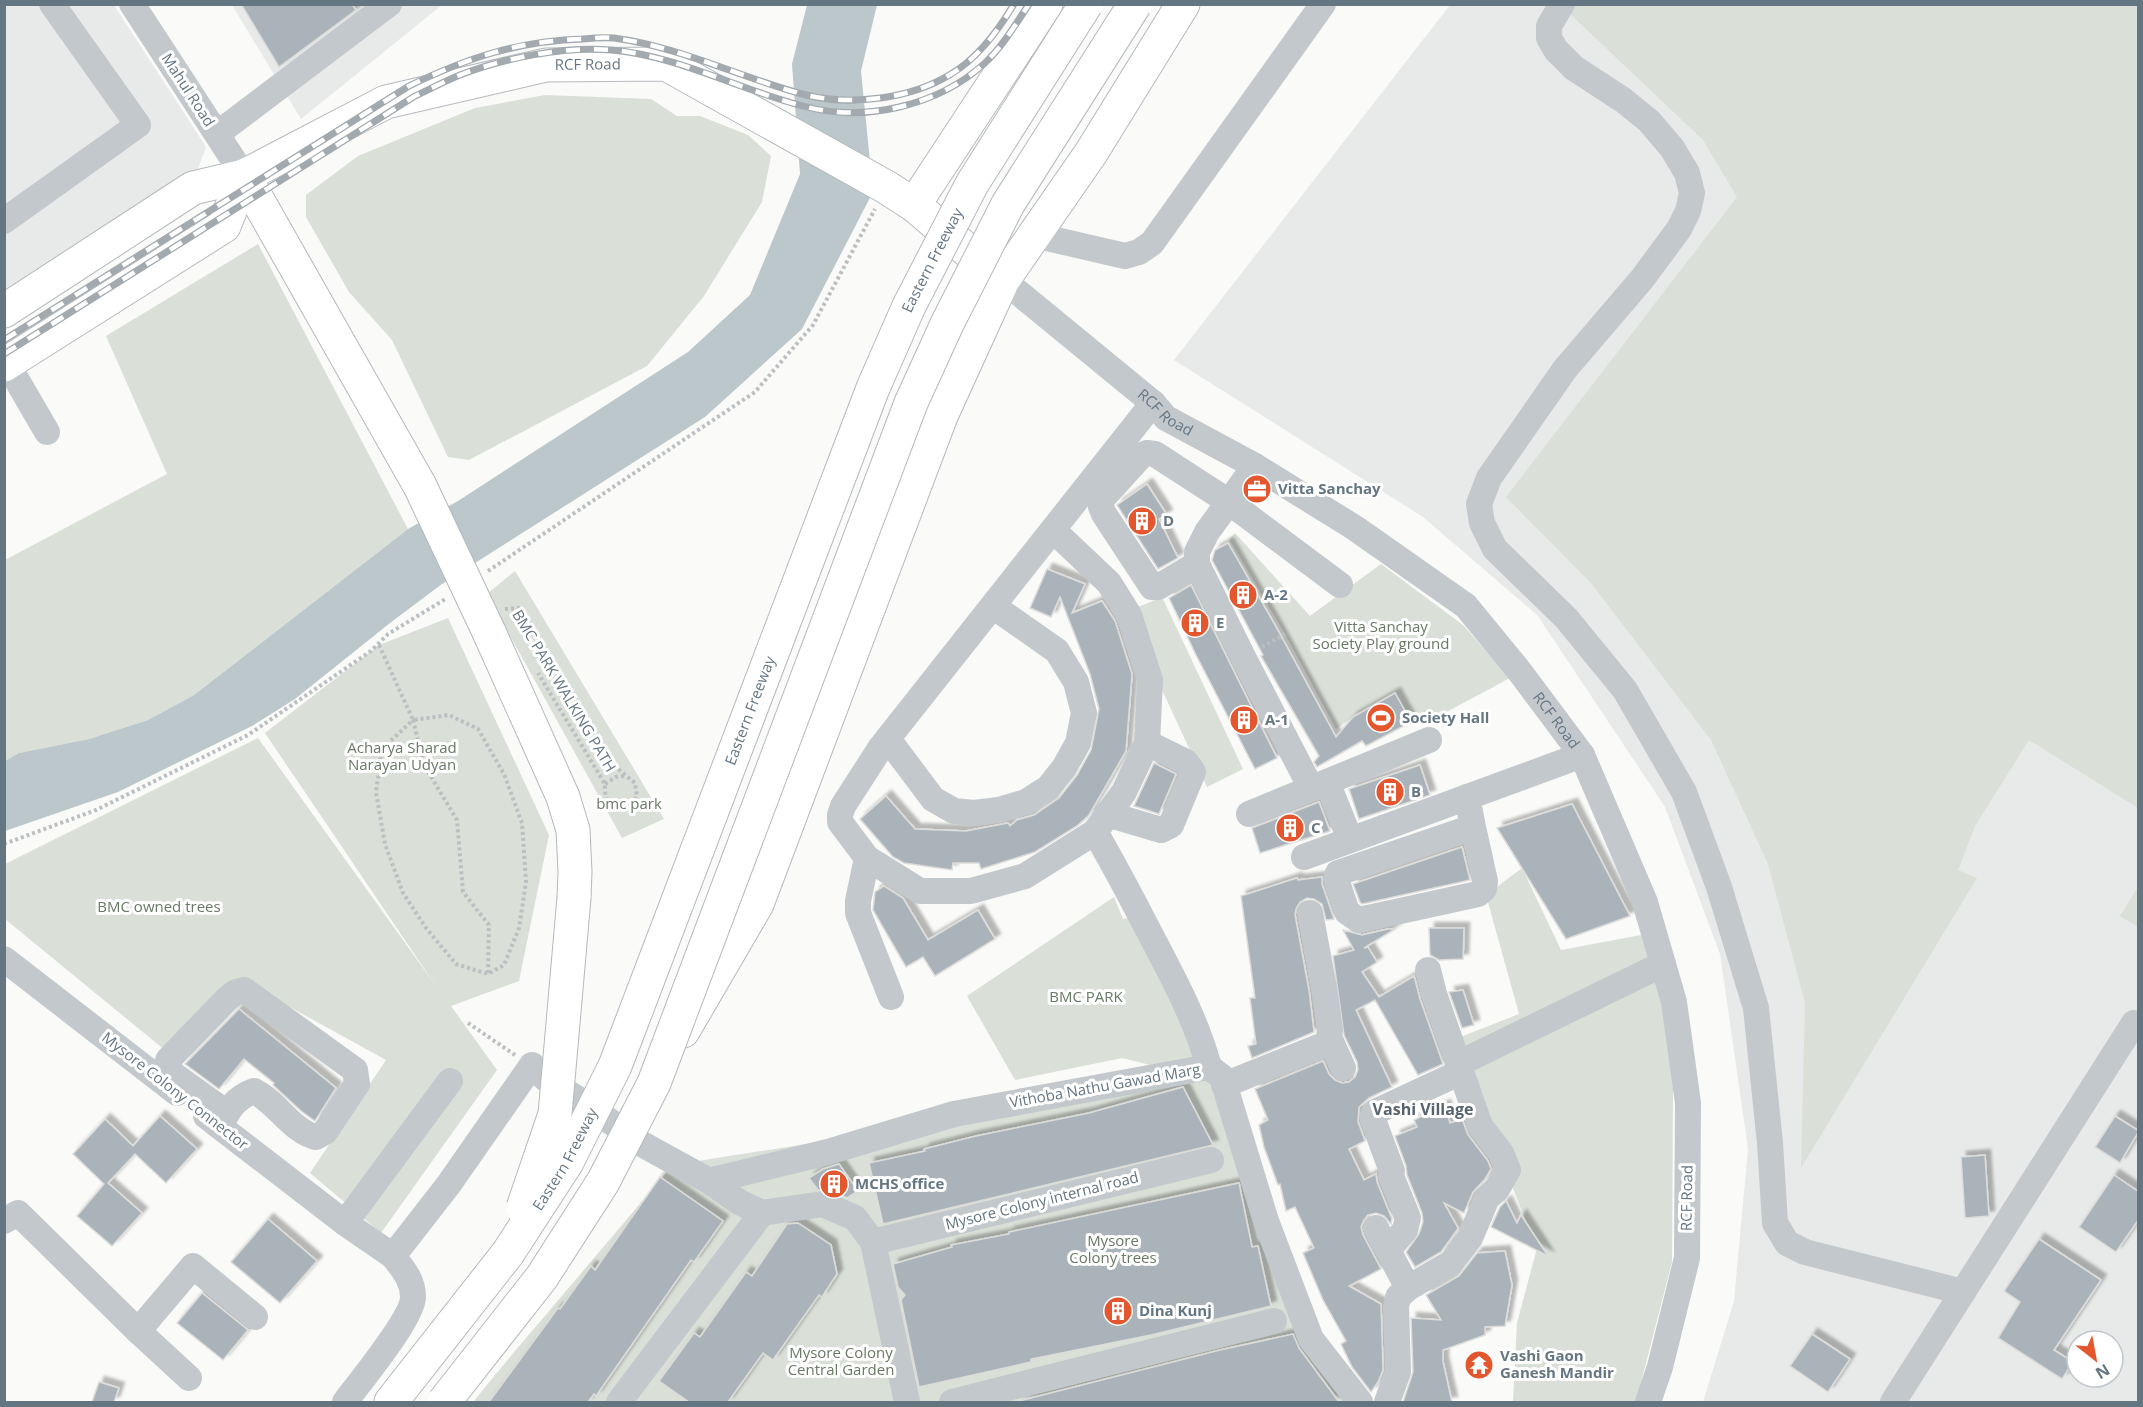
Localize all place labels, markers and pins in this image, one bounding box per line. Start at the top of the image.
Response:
office icon: Vitta Sanchay [1241,473,1273,505]
place label: Vitta Sanchay [1278,478,1381,498]
building icon: D [1126,505,1158,537]
place label: D [1163,510,1174,530]
building icon: A-2 [1227,579,1259,611]
place label: A-2 [1264,584,1288,604]
building icon: E [1179,607,1211,639]
place label: E [1216,612,1224,632]
sports icon: Society Hall [1365,702,1397,734]
building icon: A-1 [1228,704,1260,736]
place label: Society Hall [1402,707,1489,727]
place label: A-1 [1265,709,1289,729]
building icon: B [1374,776,1406,808]
place label: B [1411,781,1421,801]
building icon: C [1274,812,1306,844]
place label: C [1311,817,1321,837]
building icon: MCHS office [818,1168,850,1200]
place label: MCHS office [855,1173,945,1193]
building icon: Dina Kunj [1102,1295,1134,1327]
place label: Dina Kunj [1139,1300,1212,1320]
place label: Vashi Gaon Ganesh Mandir [1500,1345,1614,1382]
temple icon: Vashi Gaon Ganesh Mandir [1463,1349,1495,1381]

